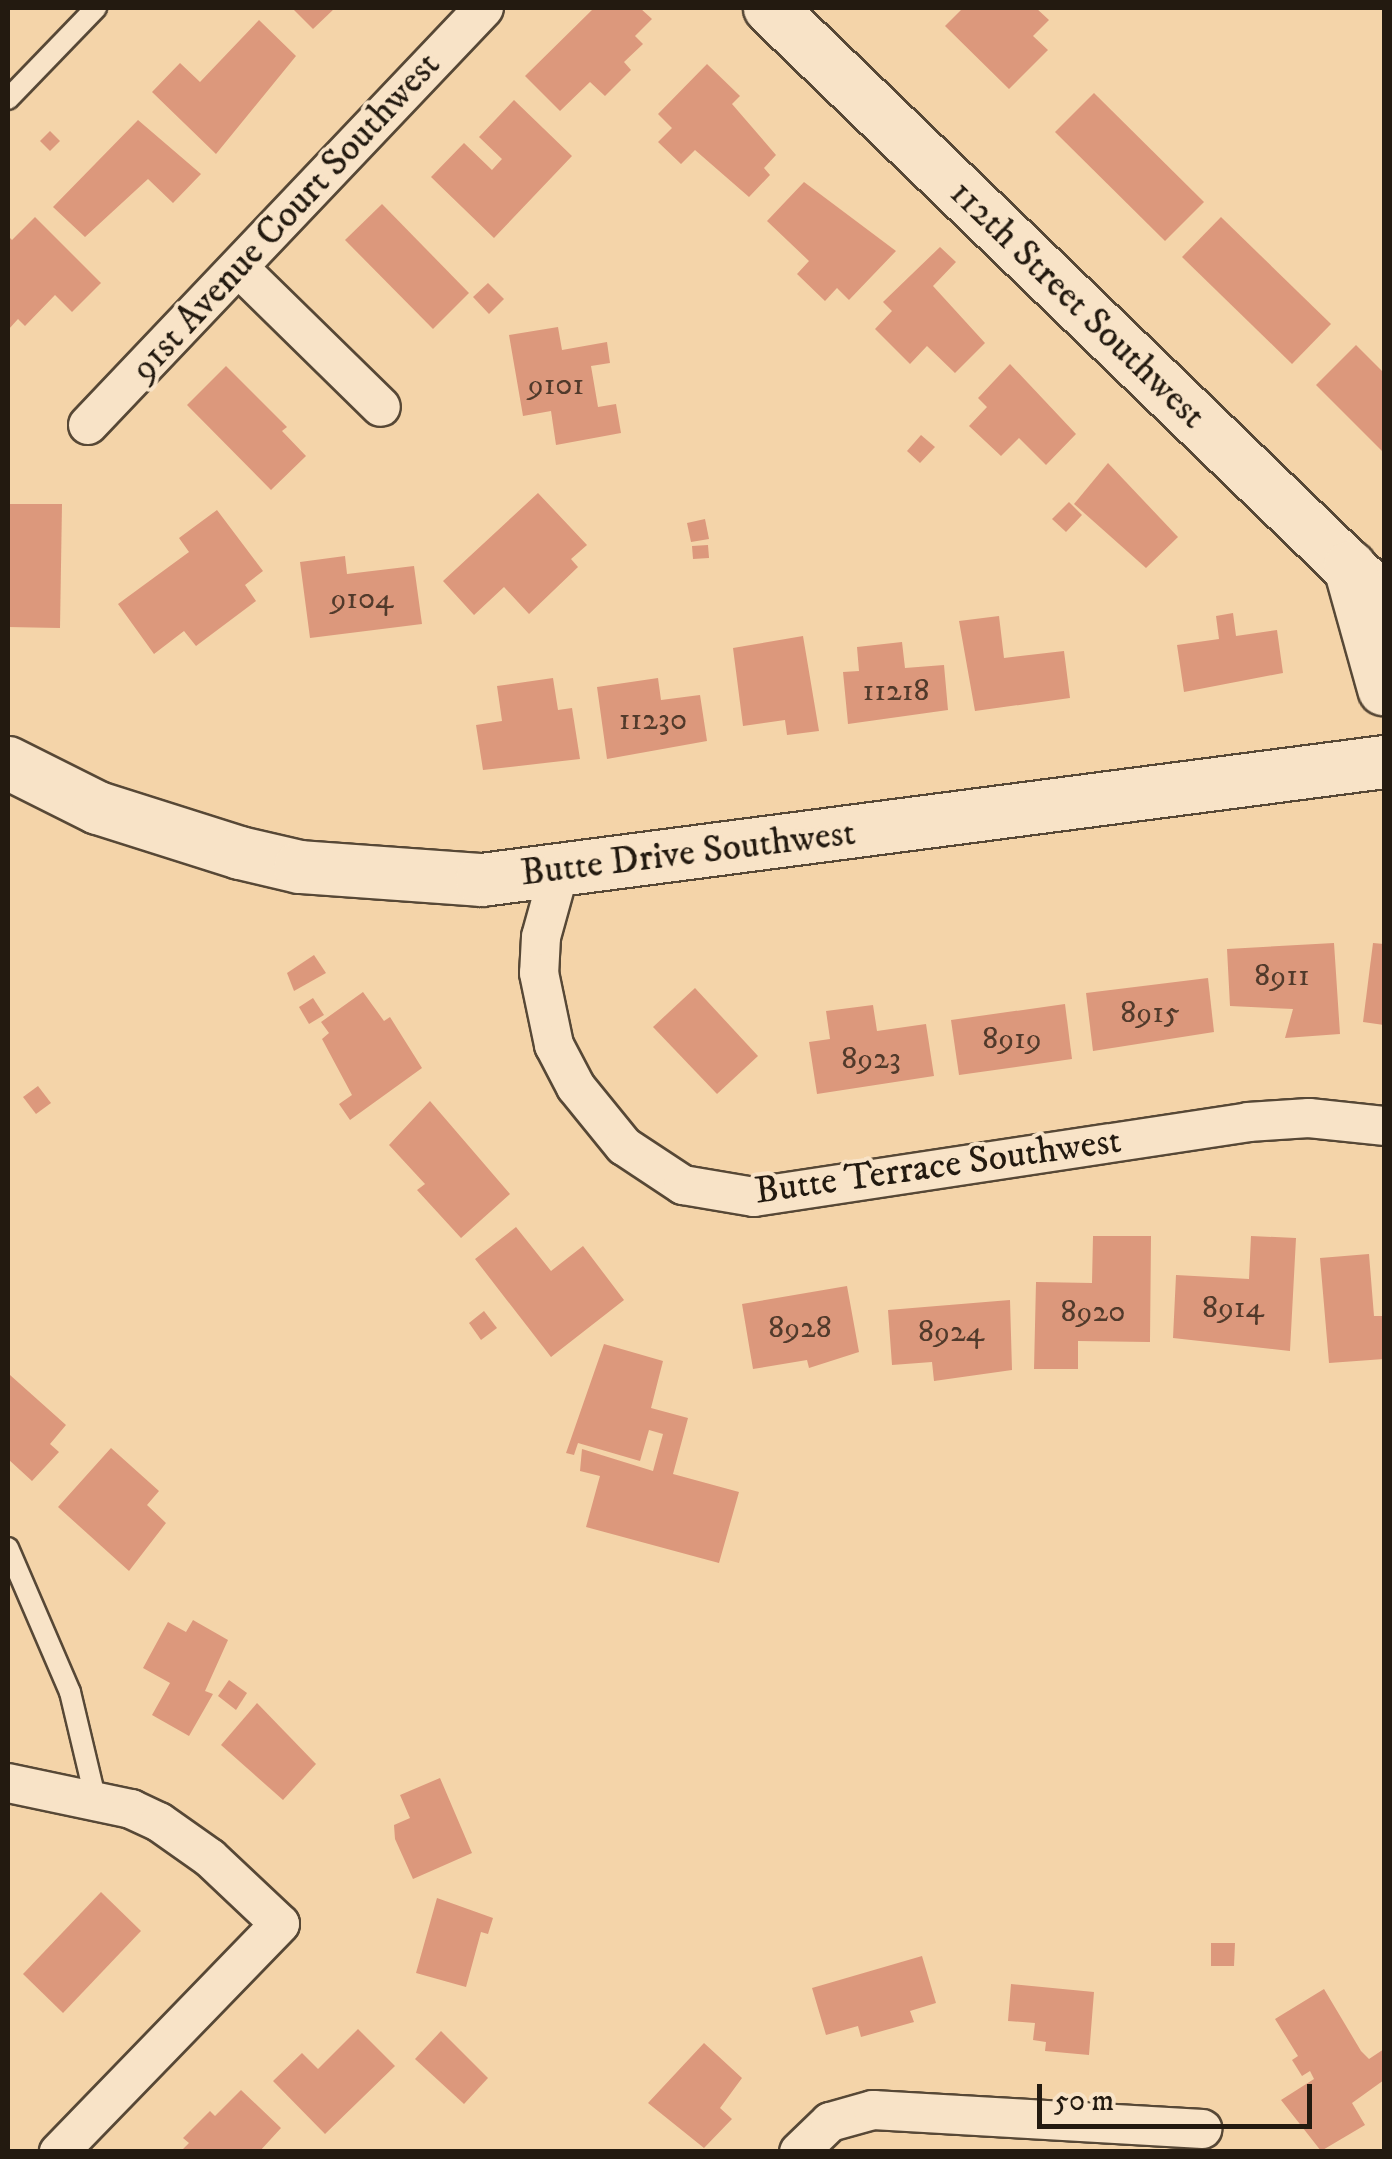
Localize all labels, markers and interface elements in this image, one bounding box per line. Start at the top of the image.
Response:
street label: 91st Avenue Court Southwest [122,43,450,391]
street label: 112th Street Southwest [939,171,1215,439]
house number: 9101 [528,366,584,404]
house number: 9104 [330,580,394,618]
house number: 11218 [863,672,929,710]
house number: 11230 [619,701,687,739]
street label: Butte Drive Southwest [518,811,858,897]
house number: 8911 [1254,957,1310,995]
house number: 8915 [1120,994,1180,1032]
house number: 8919 [982,1020,1042,1058]
house number: 8923 [841,1040,901,1078]
street label: Butte Terrace Southwest [752,1119,1124,1215]
house number: 8914 [1202,1289,1264,1327]
house number: 8920 [1061,1293,1125,1331]
house number: 8928 [768,1309,832,1347]
house number: 8924 [918,1313,984,1351]
scale bar [1042,2064,1317,2126]
text: 50 m [1054,2083,1114,2120]

